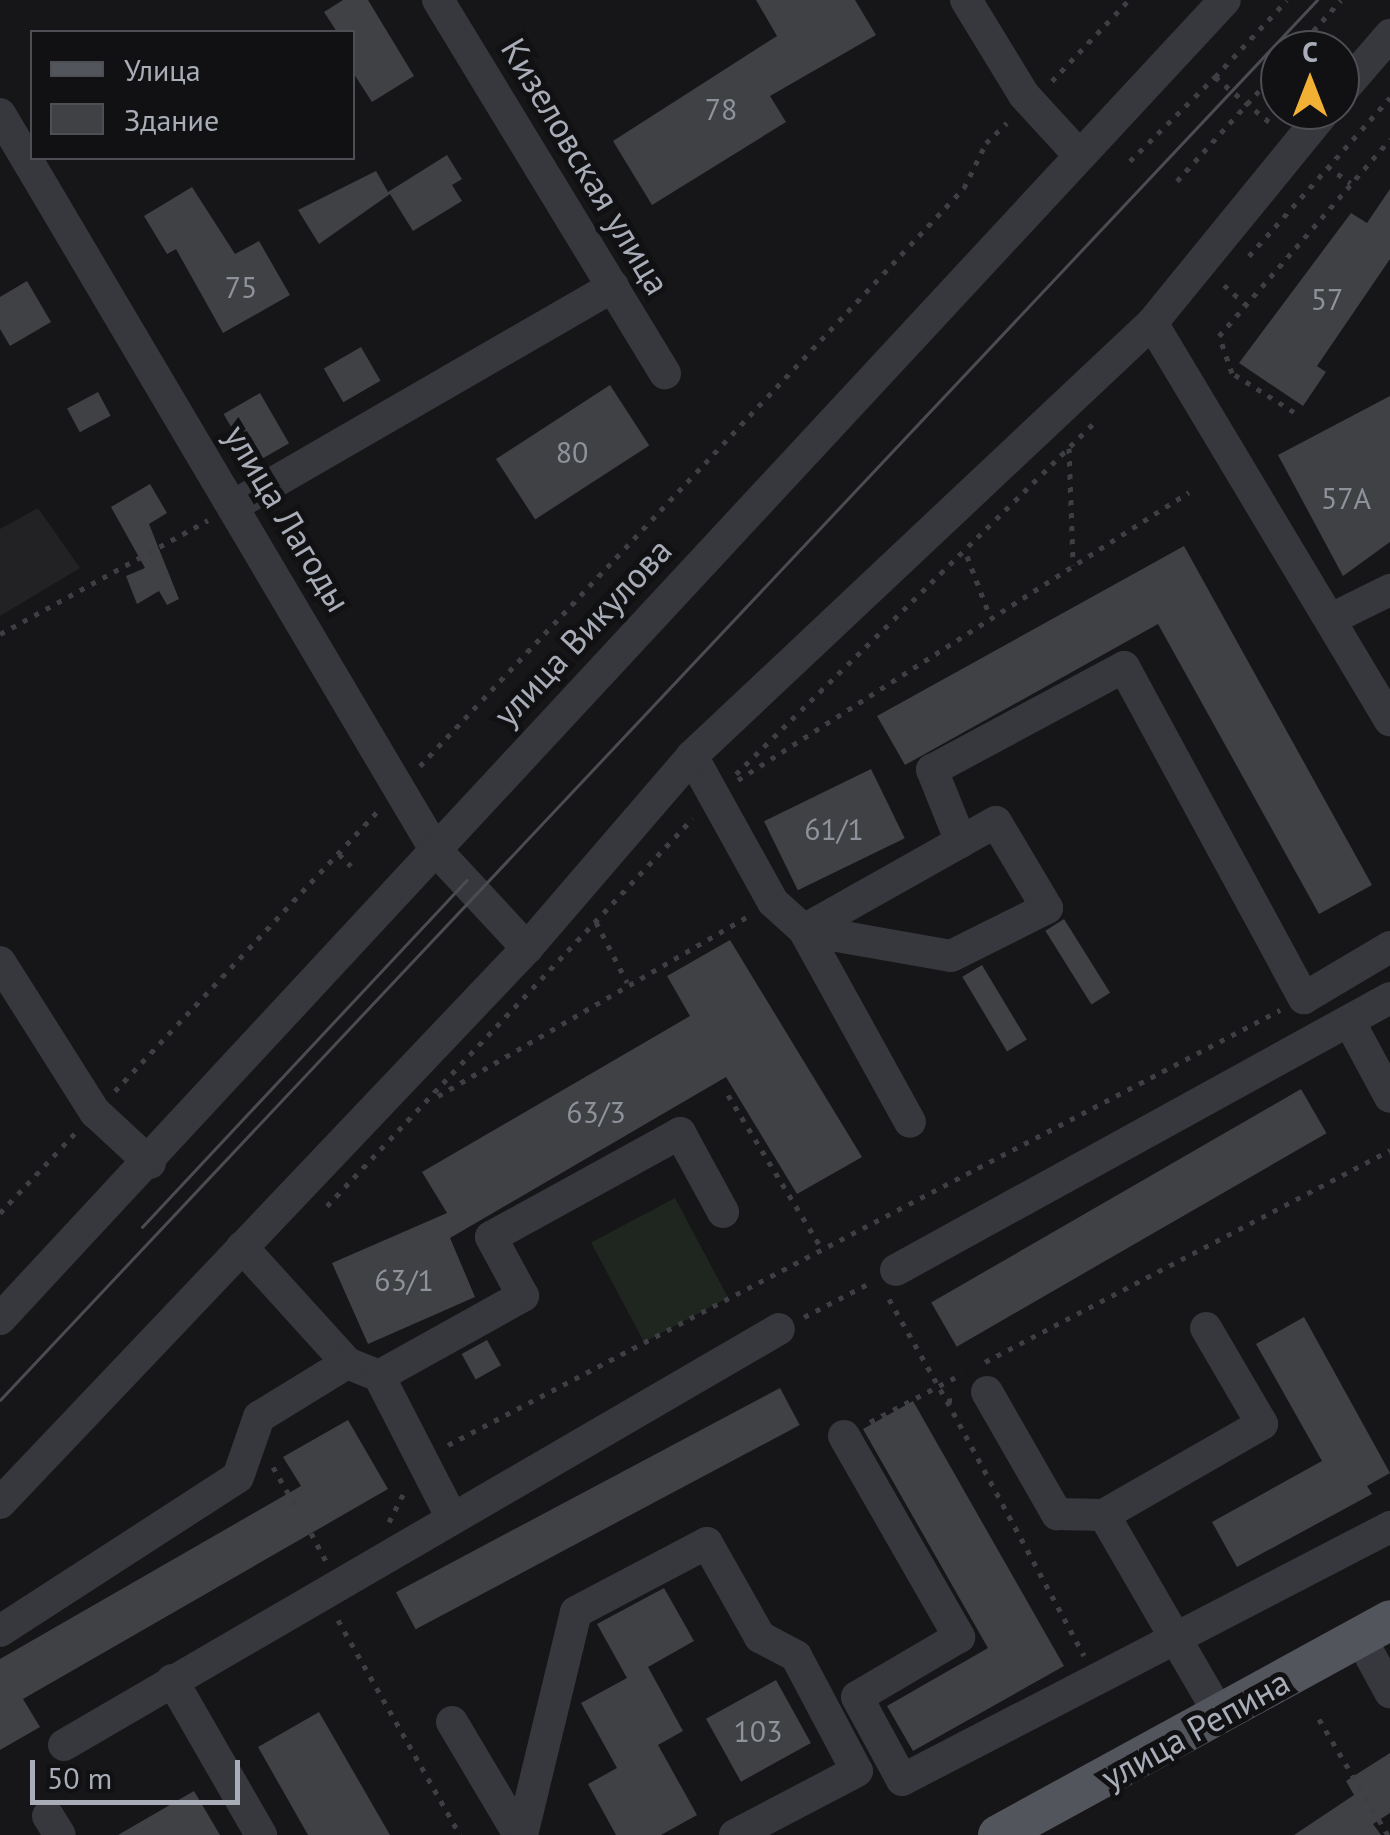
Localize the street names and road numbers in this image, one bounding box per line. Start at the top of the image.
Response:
street label: Кизеловская улица [493,30,679,302]
street label: улица Лагоды [216,417,360,619]
street label: улица Викулова [484,529,680,735]
street label: улица Репина [1094,1660,1296,1798]

